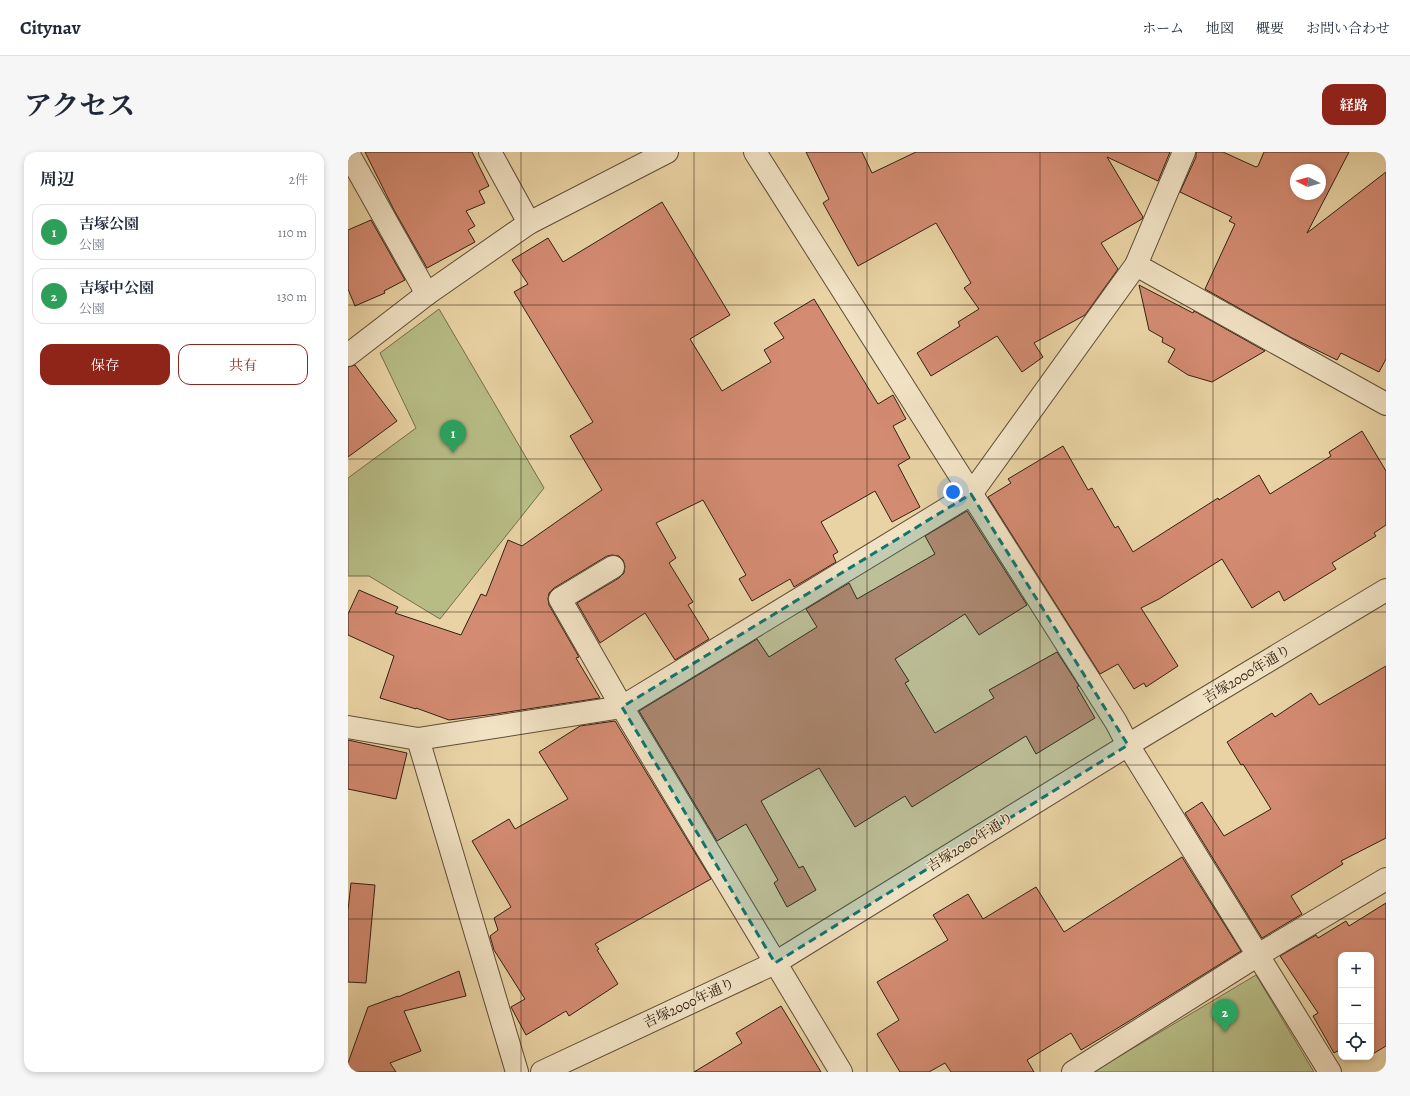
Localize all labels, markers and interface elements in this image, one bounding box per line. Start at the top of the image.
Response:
text: Citynav [20,15,81,41]
text: ホーム [1142,19,1184,38]
text: 地図 [1206,19,1234,38]
text: 概要 [1256,19,1284,38]
text: お問い合わせ [1306,19,1390,38]
button: 経路 [1322,84,1386,125]
text: アクセス [24,87,135,125]
north arrow [1290,164,1326,200]
text: 周辺 [40,168,74,191]
text: 2件 [289,171,308,188]
text: 吉塚公園 [79,214,139,234]
text: 1 [52,224,56,241]
text: 110 m [278,224,307,241]
text: 公園 [79,236,105,253]
text: 吉塚中公園 [79,278,154,298]
text: 2 [51,288,57,305]
text: 130 m [277,288,307,305]
text: 公園 [79,300,105,317]
button: 保存 [40,344,170,385]
button: 共有 [178,344,308,385]
pin: 1 [440,420,466,453]
your location [943,482,963,502]
street label: 吉塚2000年通り [1200,640,1294,708]
street label: 吉塚2000年通り [923,808,1017,876]
map controls [1338,952,1374,1060]
button: + [1338,952,1374,988]
street label: 吉塚2000年通り [640,973,738,1033]
button: − [1338,988,1374,1024]
pin: 2 [1212,999,1238,1032]
button: locate [1338,1024,1374,1060]

